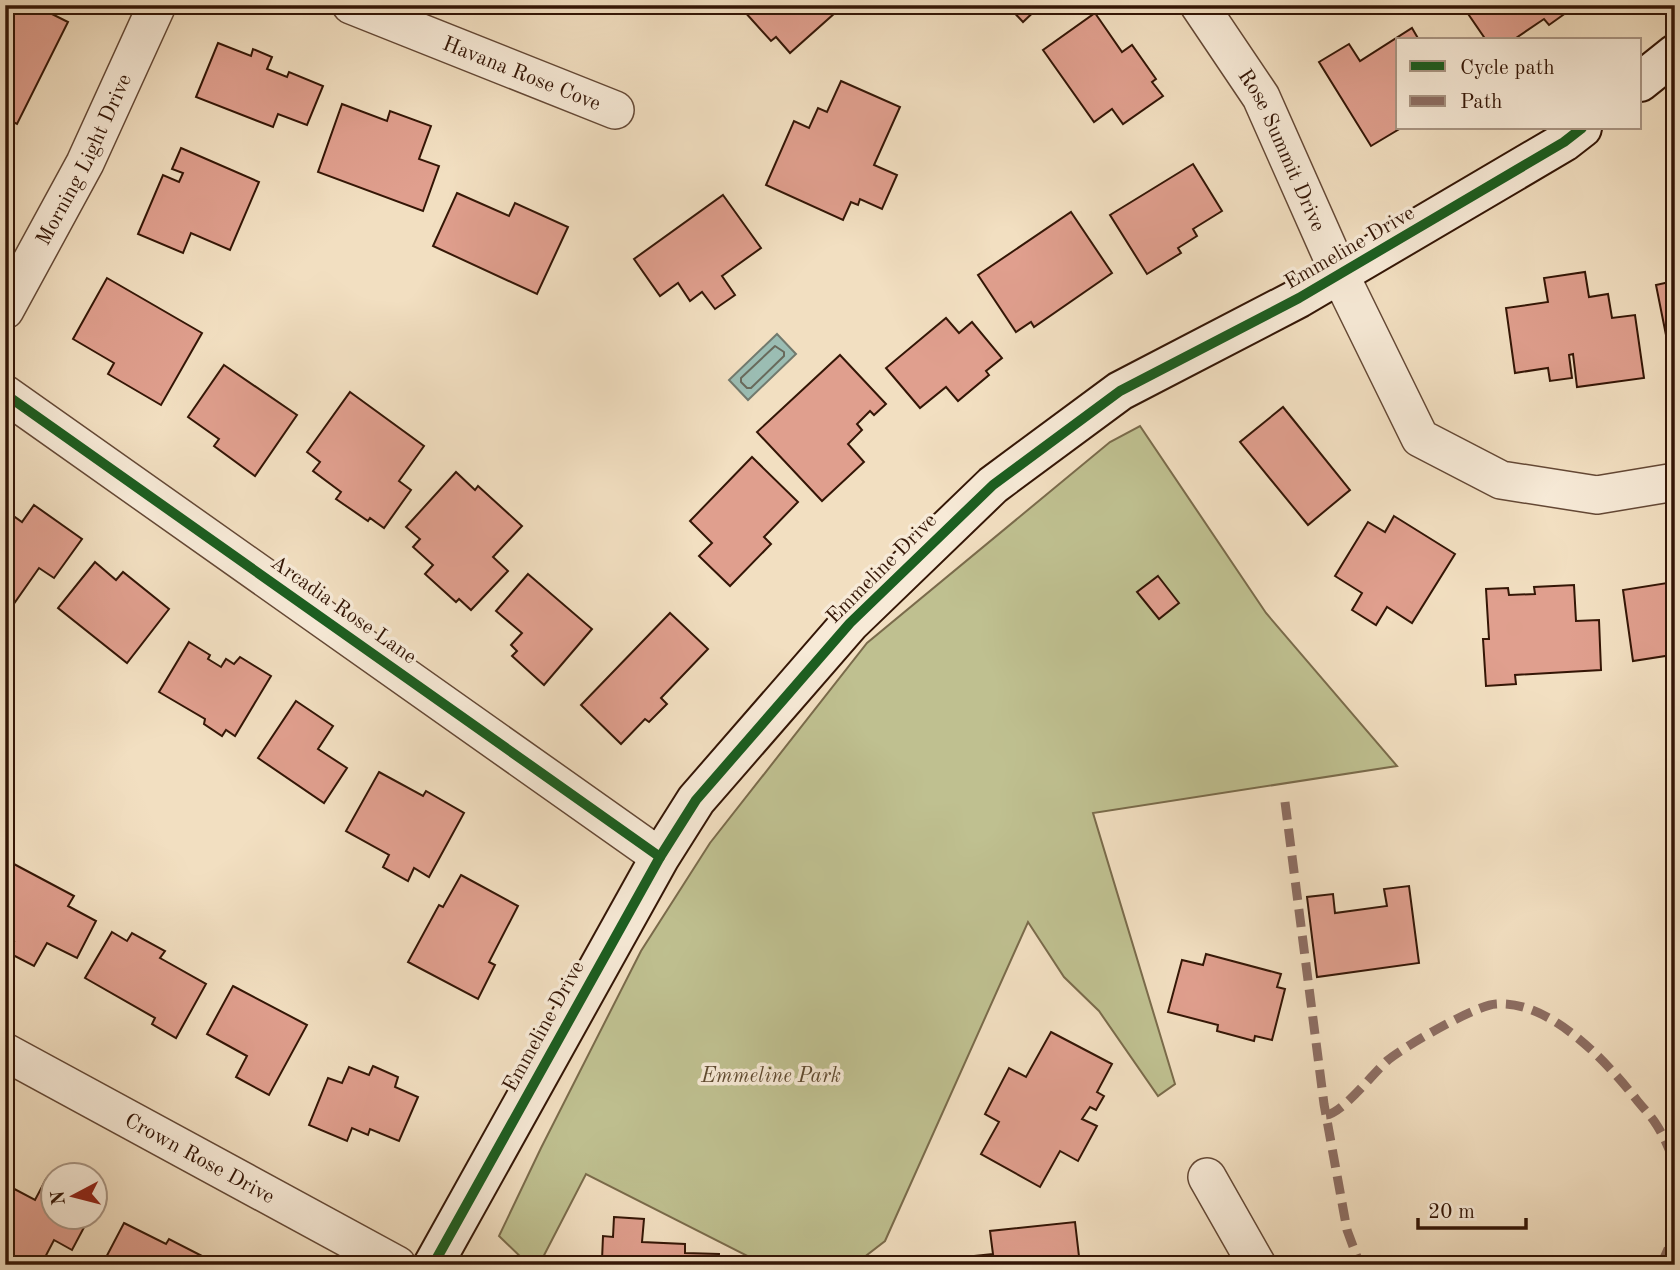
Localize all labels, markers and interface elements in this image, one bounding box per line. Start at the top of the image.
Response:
street label: Havana Rose Cove [439,34,603,115]
legend [1396,38,1642,130]
text: Cycle path [1460,58,1555,79]
street label: Rose Summit Drive [1233,66,1328,235]
street label: Morning Light Drive [33,71,136,249]
text: Path [1460,92,1503,113]
street label: Emmeline Drive [1281,203,1418,294]
street label: Emmeline Drive [823,510,941,628]
street label: Arcadia Rose Lane [266,552,420,668]
street label: Emmeline Drive [500,958,589,1096]
park label: Emmeline Park [700,1066,841,1087]
street label: Crown Rose Drive [121,1110,278,1208]
north arrow [38,1162,108,1232]
scale bar [1418,1186,1526,1230]
text: N [49,1189,70,1206]
text: 20 m [1428,1202,1475,1223]

